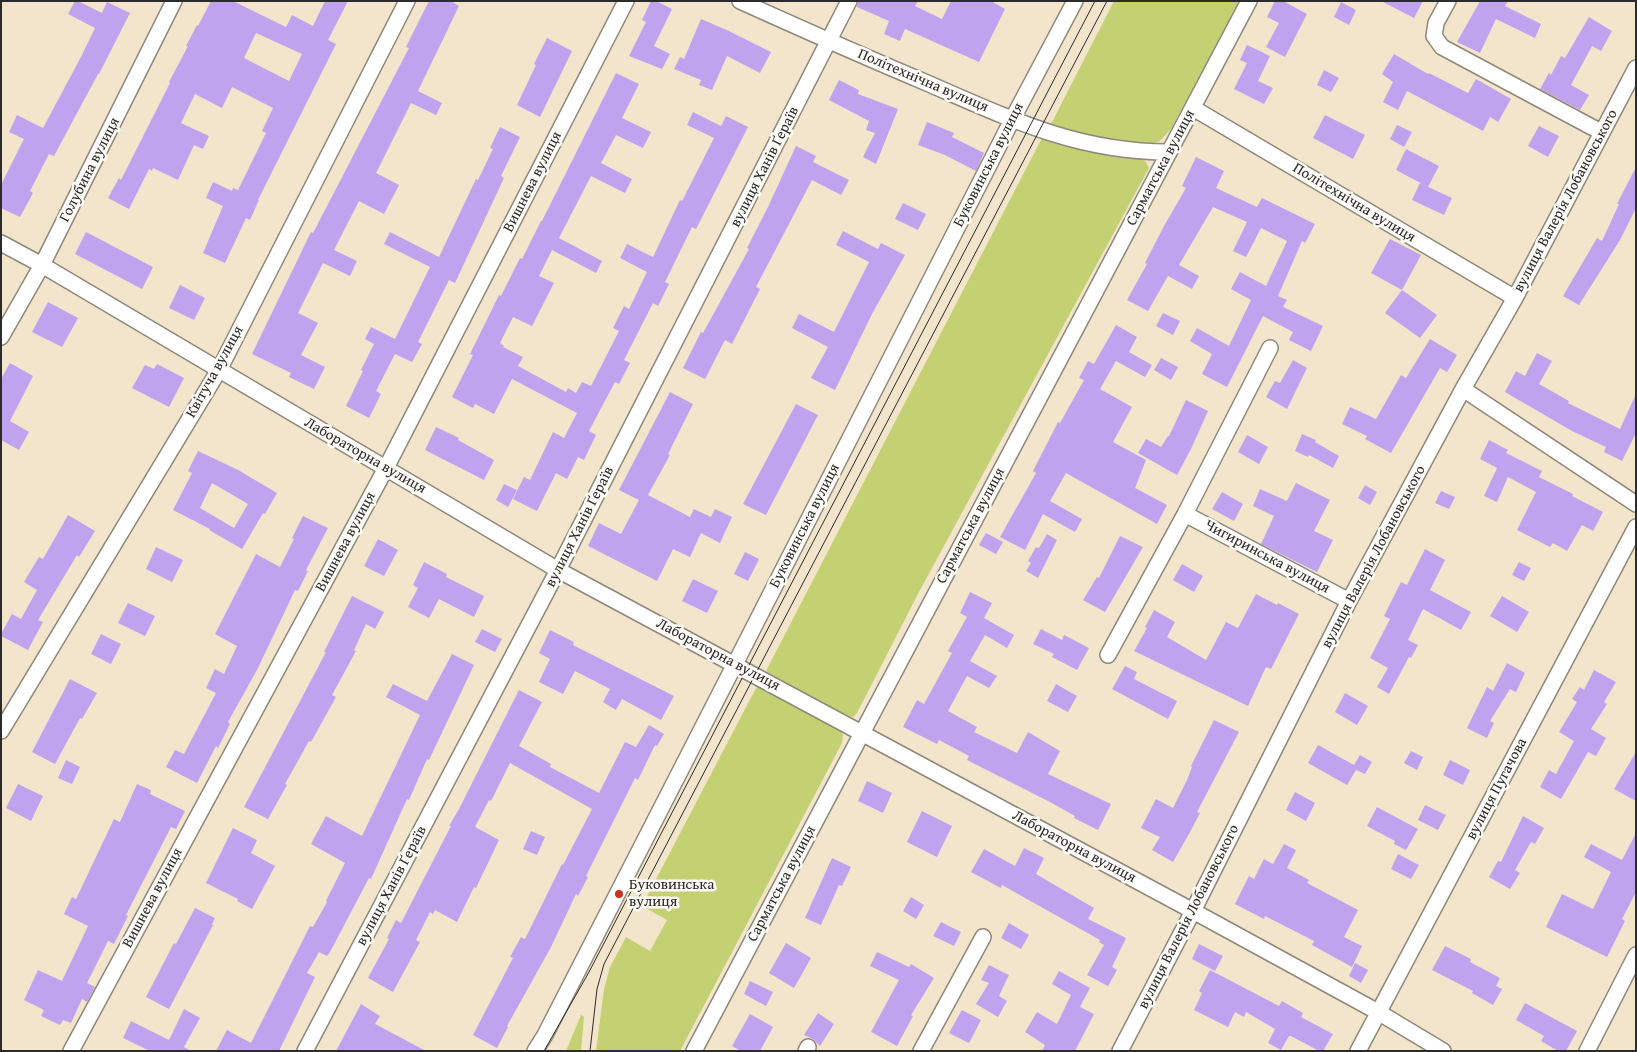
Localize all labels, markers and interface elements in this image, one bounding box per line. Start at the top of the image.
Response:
street label: Політехнічна вулиця [855,45,991,117]
street label: Буковинська вулиця [950,100,1028,230]
street label: вулиця Ханів Ґераїв [727,104,803,230]
street label: вулиця Валерія Лобановського [1510,106,1622,296]
street label: Сарматська вулиця [1123,107,1199,229]
street label: Голубина вулиця [56,115,124,225]
street label: Вишнева вулиця [500,129,566,235]
street label: Політехнічна вулиця [1289,159,1419,247]
street label: Квітуча вулиця [182,323,248,421]
street label: Лабораторна вулиця [301,414,429,498]
street label: Буковинська вулиця [766,461,844,591]
street label: вулиця Валерія Лобановського [1318,462,1430,652]
street label: вулиця Ханів Ґераїв [542,464,618,590]
street label: Сарматська вулиця [933,465,1009,587]
street label: Вишнева вулиця [312,489,380,595]
street label: Чигиринська вулиця [1201,516,1333,598]
street label: Лабораторна вулиця [653,615,783,695]
street label: вулиця Пугачова [1463,735,1531,843]
street label: Лабораторна вулиця [1009,807,1139,887]
street label: вулиця Валерія Лобановського [1135,822,1243,1012]
street label: вулиця Ханів Ґераїв [353,823,431,949]
street label: Сарматська вулиця [744,823,820,945]
street label: Вишнева вулиця [119,845,187,951]
place label: Буковинська вулиця [629,876,714,911]
marker: Буковинська вулиця [613,888,625,900]

